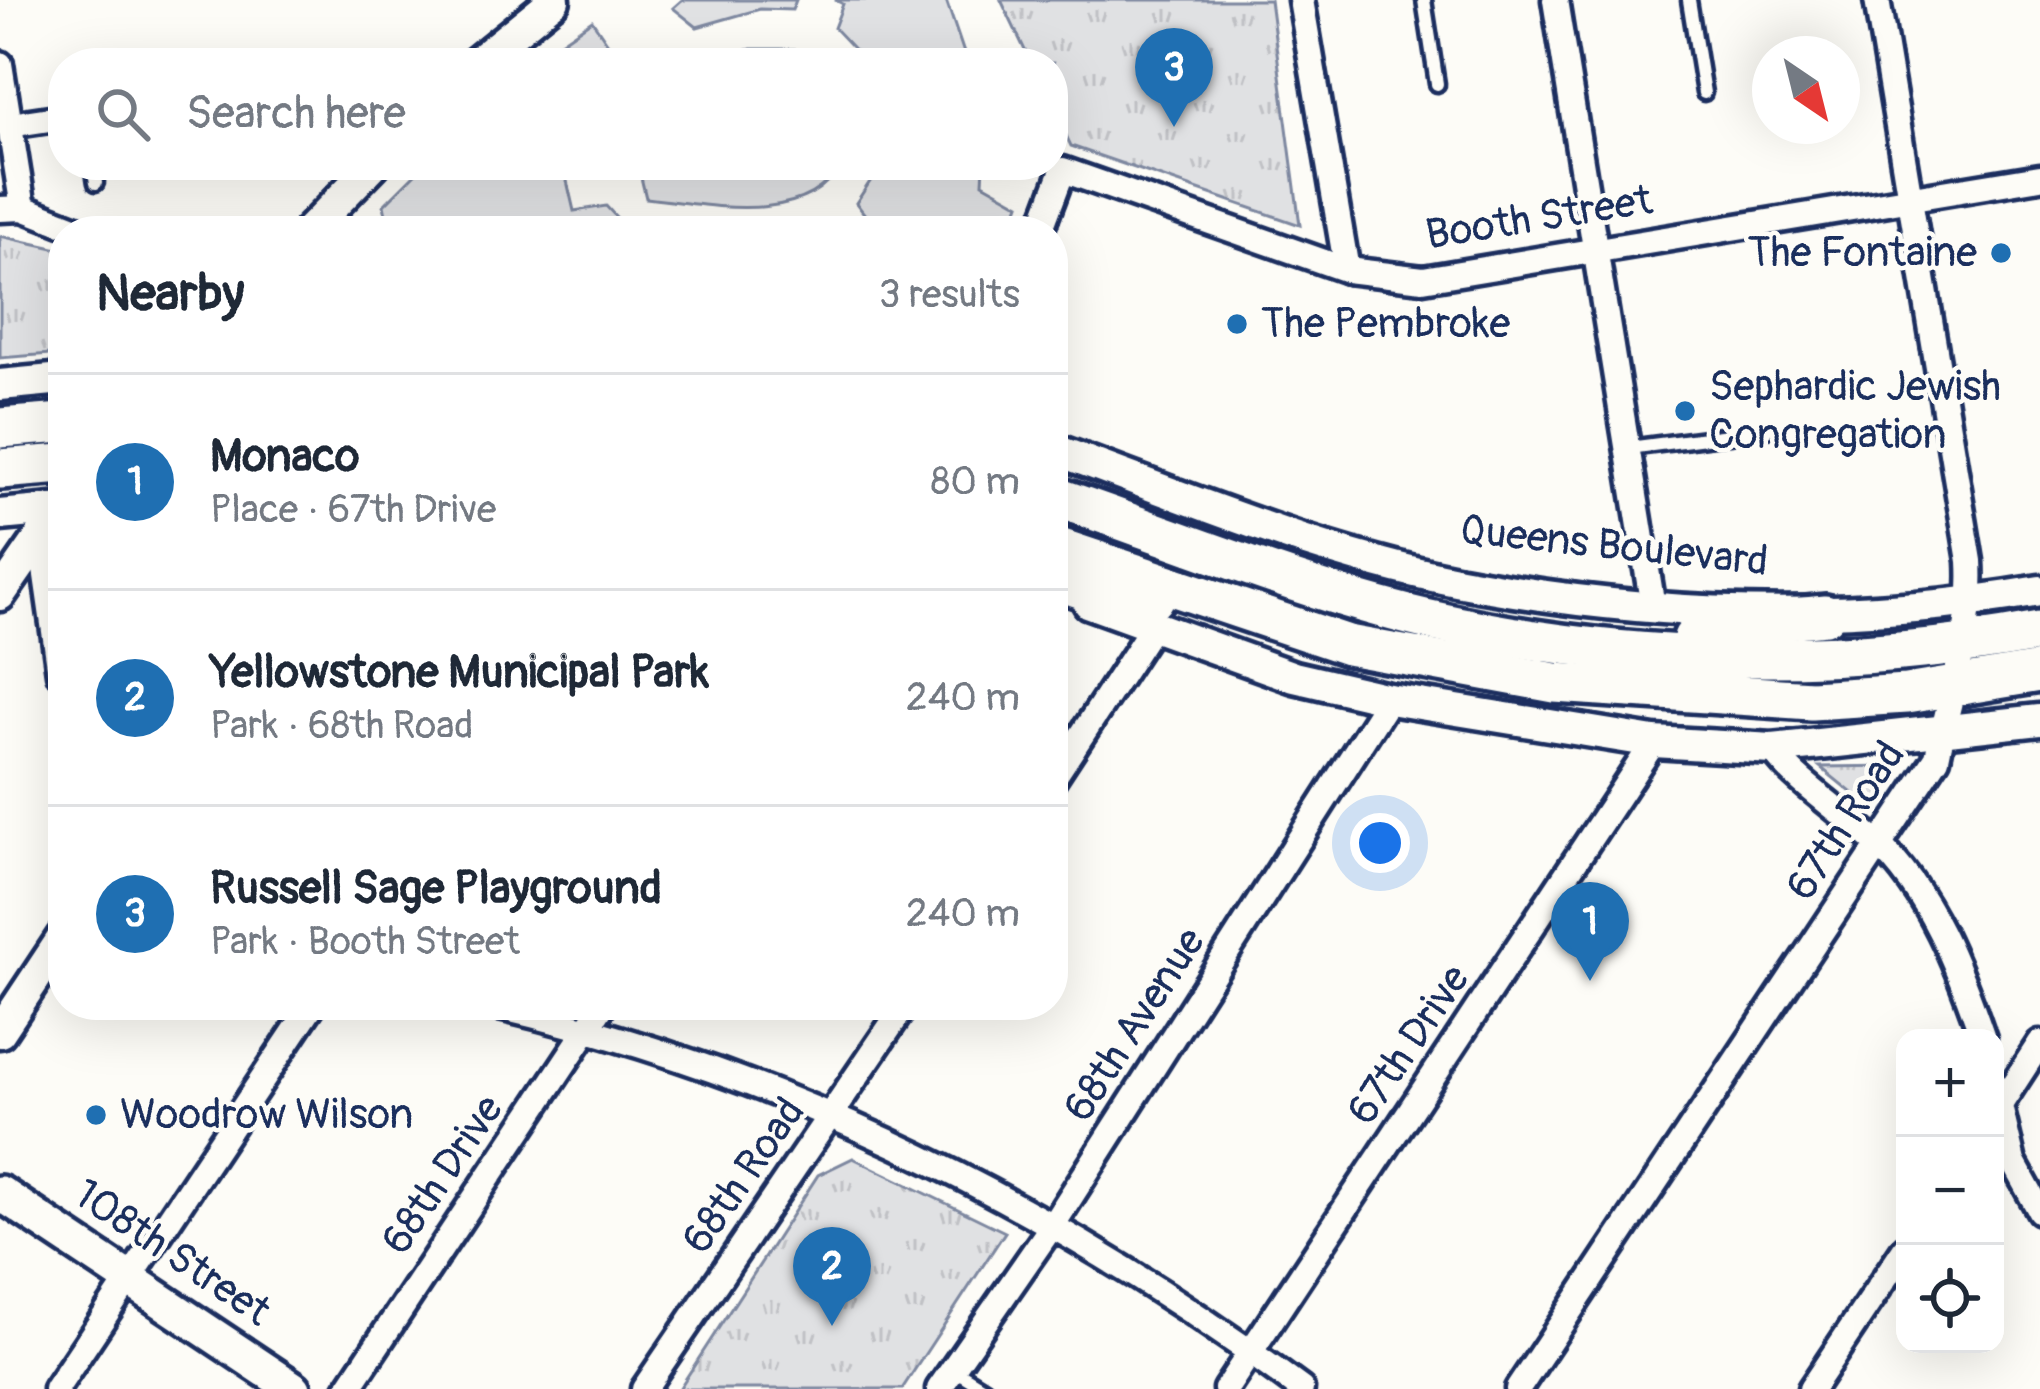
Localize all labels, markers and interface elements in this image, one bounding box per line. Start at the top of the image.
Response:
pin: 3 [1135,28,1213,127]
north arrow [1752,36,1860,144]
search box [48,48,1068,180]
icon: search [90,81,156,147]
text: Search here [186,86,406,142]
street label: Booth Street [1422,174,1656,262]
place label: The Fontaine [1748,227,1977,279]
marker: The Fontaine [1988,240,2014,266]
text: Nearby [96,262,244,326]
text: 3 results [879,270,1020,319]
place label: The Pembroke [1261,298,1510,350]
marker: The Pembroke [1224,311,1250,337]
place label: Sephardic Jewish Congregation [1709,361,2001,461]
marker: Sephardic Jewish Congregation [1672,398,1698,424]
text: Monaco [210,429,360,485]
text: 1 [127,457,143,506]
text: 80 m [931,457,1020,506]
text: Place · 67th Drive [210,485,496,534]
street label: Queens Boulevard [1457,504,1771,588]
text: Yellowstone Municipal Park [210,645,709,701]
text: 2 [124,673,146,722]
text: 240 m [906,673,1020,722]
text: Park · 68th Road [210,701,473,750]
street label: 67th Road [1775,732,1917,910]
your location [1350,813,1410,873]
text: Russell Sage Playground [210,861,662,917]
pin: 1 [1551,882,1629,981]
text: 3 [124,889,146,938]
text: 240 m [906,889,1020,938]
text: Park · Booth Street [210,917,520,966]
street label: 68th Avenue [1053,918,1217,1132]
street label: 67th Drive [1337,955,1482,1135]
map controls [1896,1029,2004,1353]
button: + [1896,1029,2004,1137]
street label: 68th Drive [371,1085,515,1265]
street label: 68th Road [672,1088,816,1264]
place label: Woodrow Wilson [120,1089,413,1141]
marker: Woodrow Wilson [83,1102,109,1128]
button: − [1896,1137,2004,1245]
street label: 108th Street [64,1168,280,1338]
pin: 2 [793,1227,871,1326]
button: locate [1896,1245,2004,1353]

